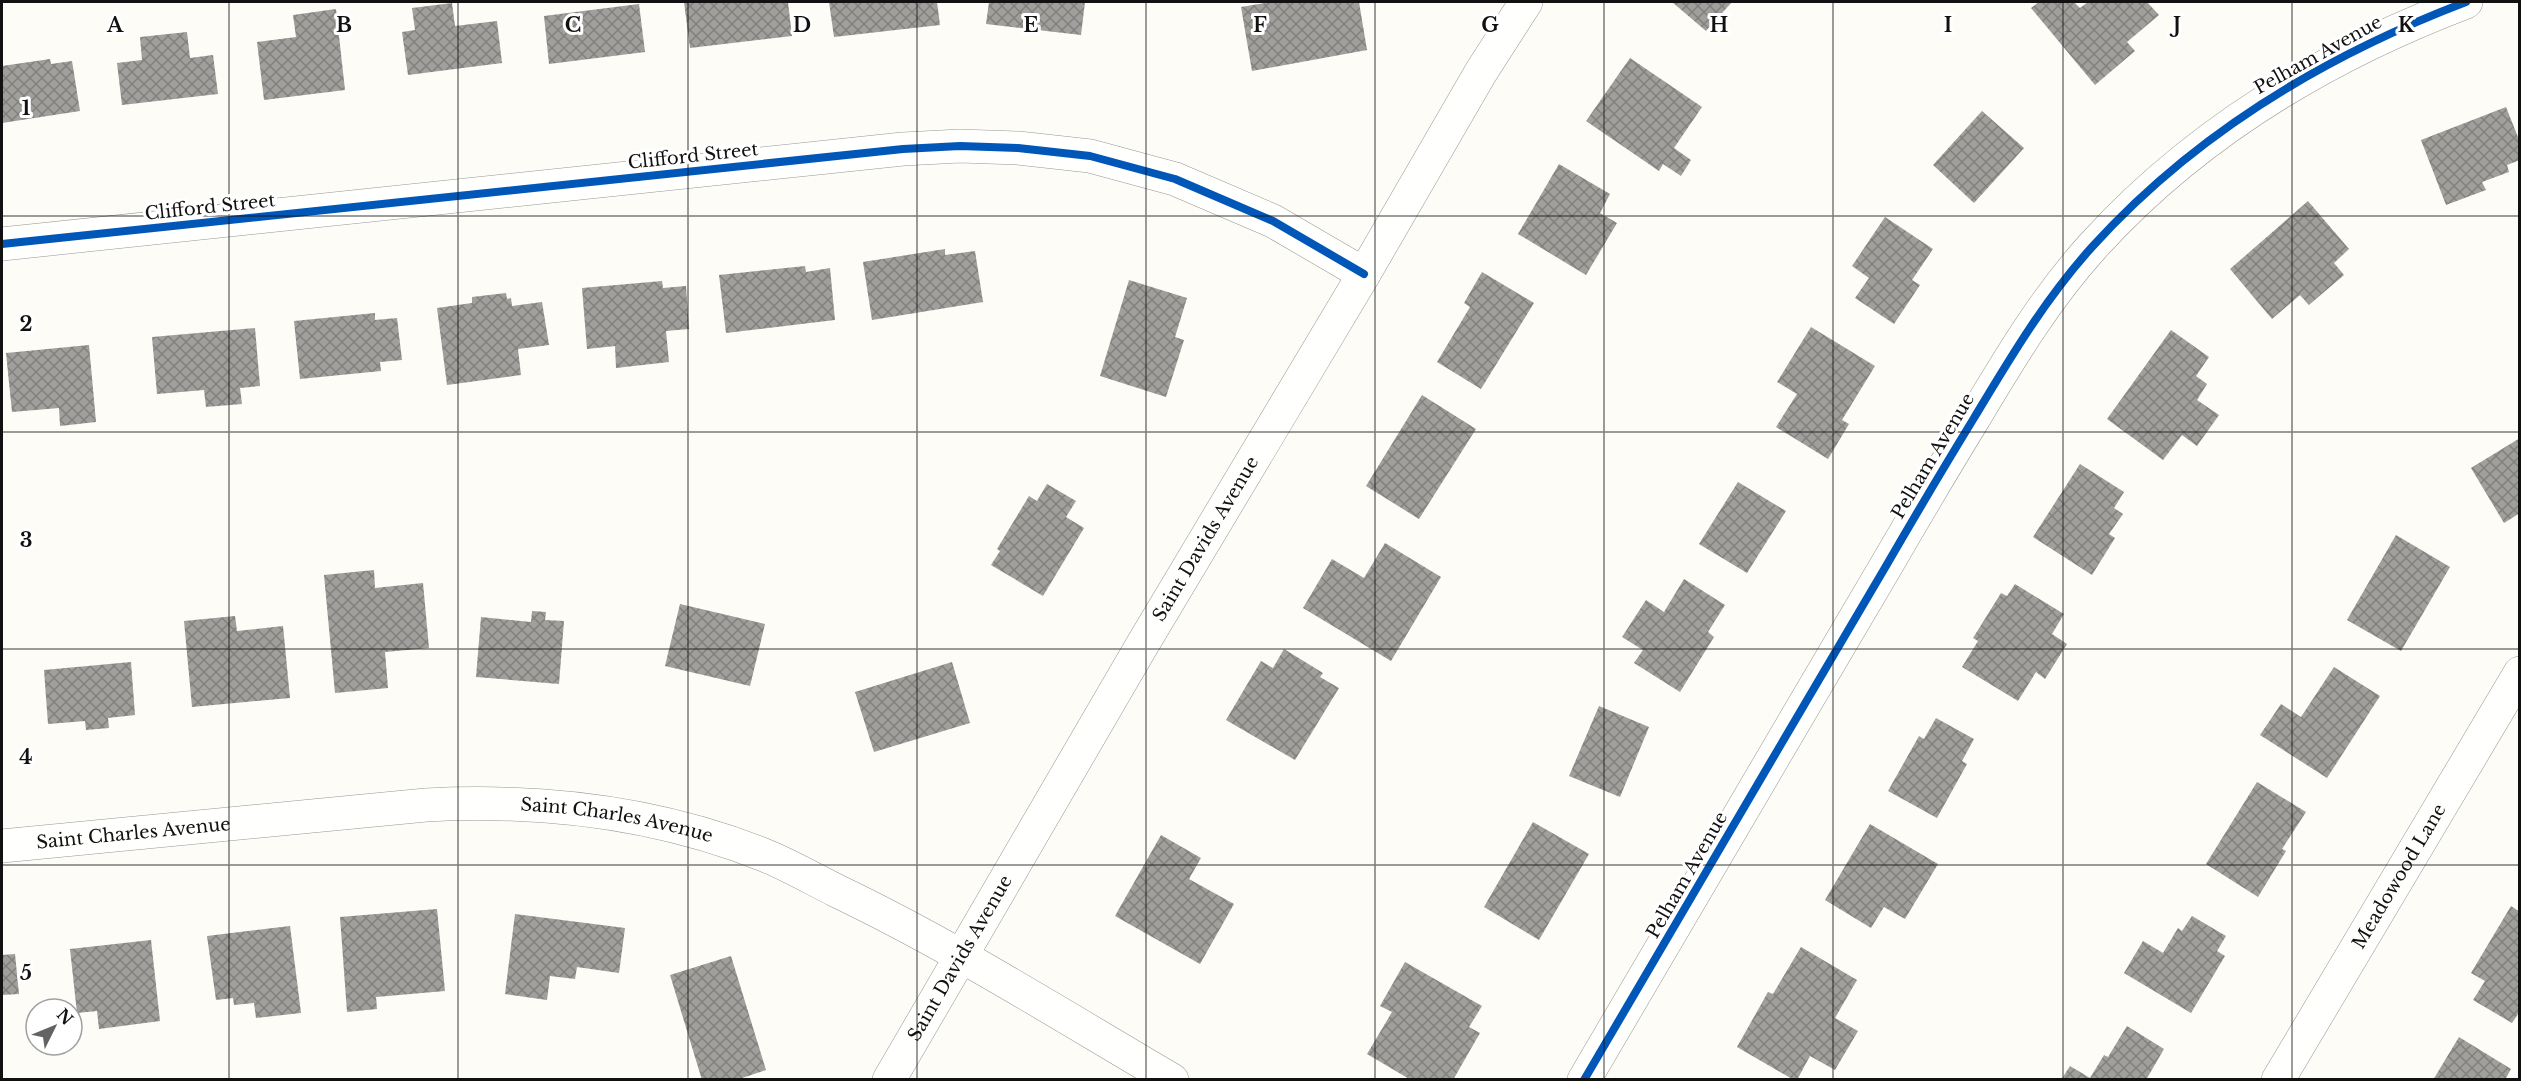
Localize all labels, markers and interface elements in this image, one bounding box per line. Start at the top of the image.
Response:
street label: Pelham Avenue [2250,11,2386,99]
text: A [106,13,124,37]
text: B [336,13,352,37]
text: C [565,13,581,37]
text: D [793,13,811,37]
text: E [1023,13,1039,37]
text: F [1253,13,1267,37]
text: G [1481,13,1499,37]
text: H [1710,13,1729,37]
text: I [1944,13,1952,37]
text: J [2169,13,2181,37]
text: K [2398,13,2415,37]
text: 1 [22,96,31,120]
street label: Clifford Street [627,138,759,174]
street label: Clifford Street [144,189,276,225]
text: 2 [19,312,33,336]
street label: Pelham Avenue [1887,389,1979,523]
street label: Saint Davids Avenue [1148,452,1263,625]
text: 3 [20,528,32,552]
text: 4 [19,745,33,769]
street label: Saint Charles Avenue [520,794,715,847]
street label: Meadowood Lane [2348,800,2451,953]
street label: Pelham Avenue [1642,808,1732,942]
street label: Saint Charles Avenue [35,813,231,854]
street label: Saint Davids Avenue [903,871,1017,1045]
text: 5 [20,961,32,985]
north arrow [24,997,84,1057]
text: N [53,1004,77,1029]

